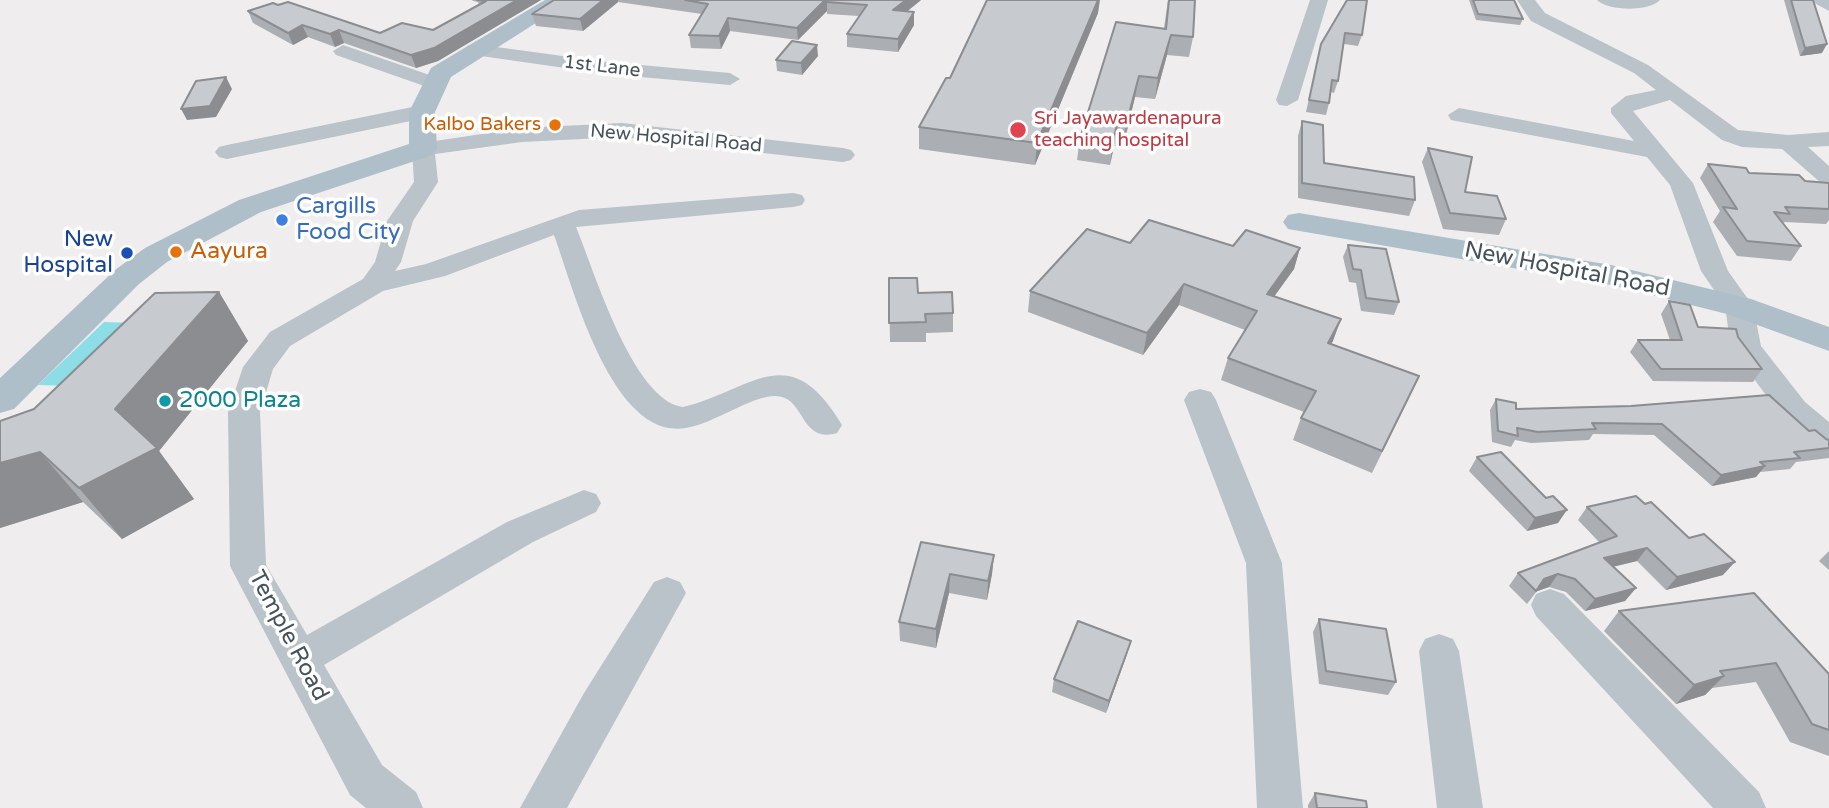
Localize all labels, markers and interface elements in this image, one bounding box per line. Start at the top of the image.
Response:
street label: 1st Lane [562,51,642,83]
place label: Sri Jayawardenapura teaching hospital [1034,108,1222,152]
place label: Kalbo Bakers [423,114,541,136]
marker: Kalbo Bakers [547,117,563,133]
street label: New Hospital Road [589,120,763,158]
marker: Sri Jayawardenapura teaching hospital [1008,120,1028,140]
place label: Cargills Food City [296,193,400,247]
marker: Cargills Food City [274,212,290,228]
place label: New Hospital [23,226,113,280]
street label: New Hospital Road [1462,237,1672,303]
place label: Aayura [190,238,268,266]
marker: Aayura [168,244,184,260]
marker: New Hospital [119,245,135,261]
place label: 2000 Plaza [179,387,301,415]
marker: 2000 Plaza [157,393,173,409]
street label: Temple Road [242,566,334,706]

